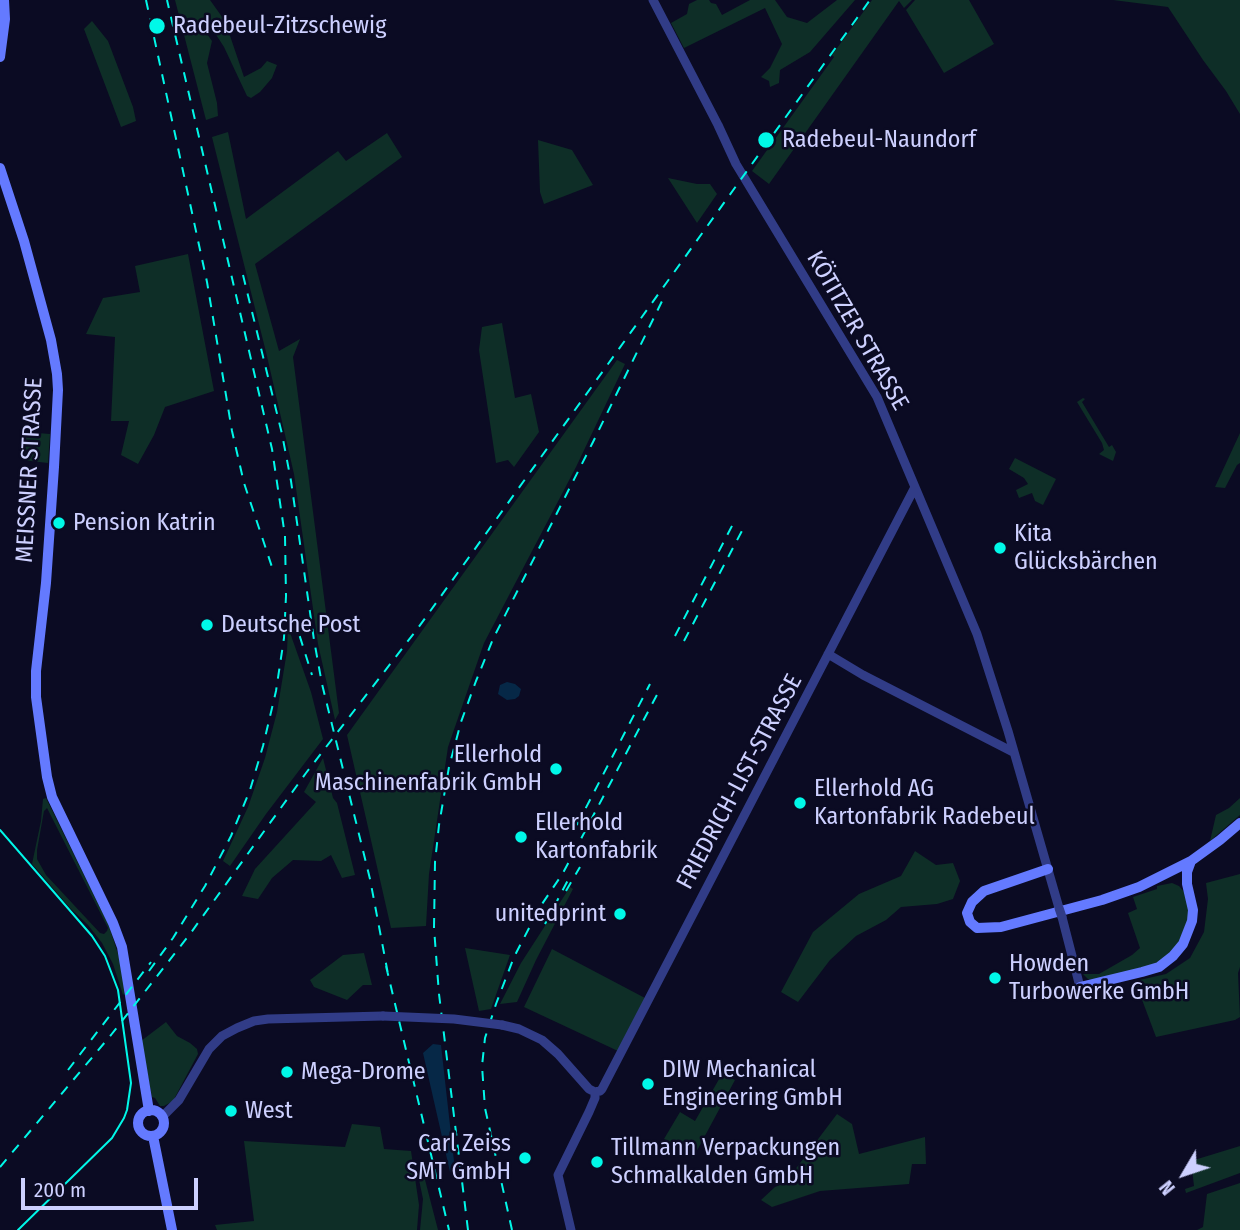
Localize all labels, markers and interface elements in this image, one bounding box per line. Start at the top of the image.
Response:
place label: Radebeul-Zitzschewig [173,12,386,40]
marker: Radebeul-Zitzschewig [147,16,167,36]
place label: Radebeul-Naundorf [782,126,976,154]
marker: Radebeul-Naundorf [756,130,776,150]
street label: KÖTITZER STRASSE [800,246,914,416]
street label: MEISSNER STRASSE [11,377,49,563]
place label: Pension Katrin [73,509,216,537]
marker: Pension Katrin [51,515,67,531]
place label: Kita Glücksbärchen [1014,520,1158,576]
marker: Kita Glücksbärchen [992,540,1008,556]
place label: Deutsche Post [221,611,360,639]
marker: Deutsche Post [199,617,215,633]
street label: FRIEDRICH-LIST-STRASSE [671,670,809,894]
place label: Ellerhold Maschinenfabrik GmbH [315,741,542,797]
marker: Ellerhold Maschinenfabrik GmbH [548,761,564,777]
place label: Ellerhold AG Kartonfabrik Radebeul [814,775,1035,831]
marker: Ellerhold AG Kartonfabrik Radebeul [792,795,808,811]
place label: Ellerhold Kartonfabrik [535,809,657,865]
marker: Ellerhold Kartonfabrik [513,829,529,845]
place label: unitedprint [495,900,606,928]
marker: unitedprint [612,906,628,922]
place label: Howden Turbowerke GmbH [1009,950,1189,1006]
marker: Howden Turbowerke GmbH [987,970,1003,986]
place label: DIW Mechanical Engineering GmbH [662,1056,843,1112]
place label: Mega-Drome [301,1058,426,1086]
marker: Mega-Drome [279,1064,295,1080]
marker: DIW Mechanical Engineering GmbH [640,1076,656,1092]
place label: West [245,1097,293,1125]
marker: West [223,1103,239,1119]
place label: Carl Zeiss SMT GmbH [406,1130,511,1186]
place label: Tillmann Verpackungen Schmalkalden GmbH [611,1134,840,1190]
north arrow [1149,1139,1219,1209]
marker: Carl Zeiss SMT GmbH [517,1150,533,1166]
marker: Tillmann Verpackungen Schmalkalden GmbH [589,1154,605,1170]
scale bar [24,1164,201,1208]
text: N [1155,1176,1180,1199]
text: 200 m [34,1177,86,1203]

